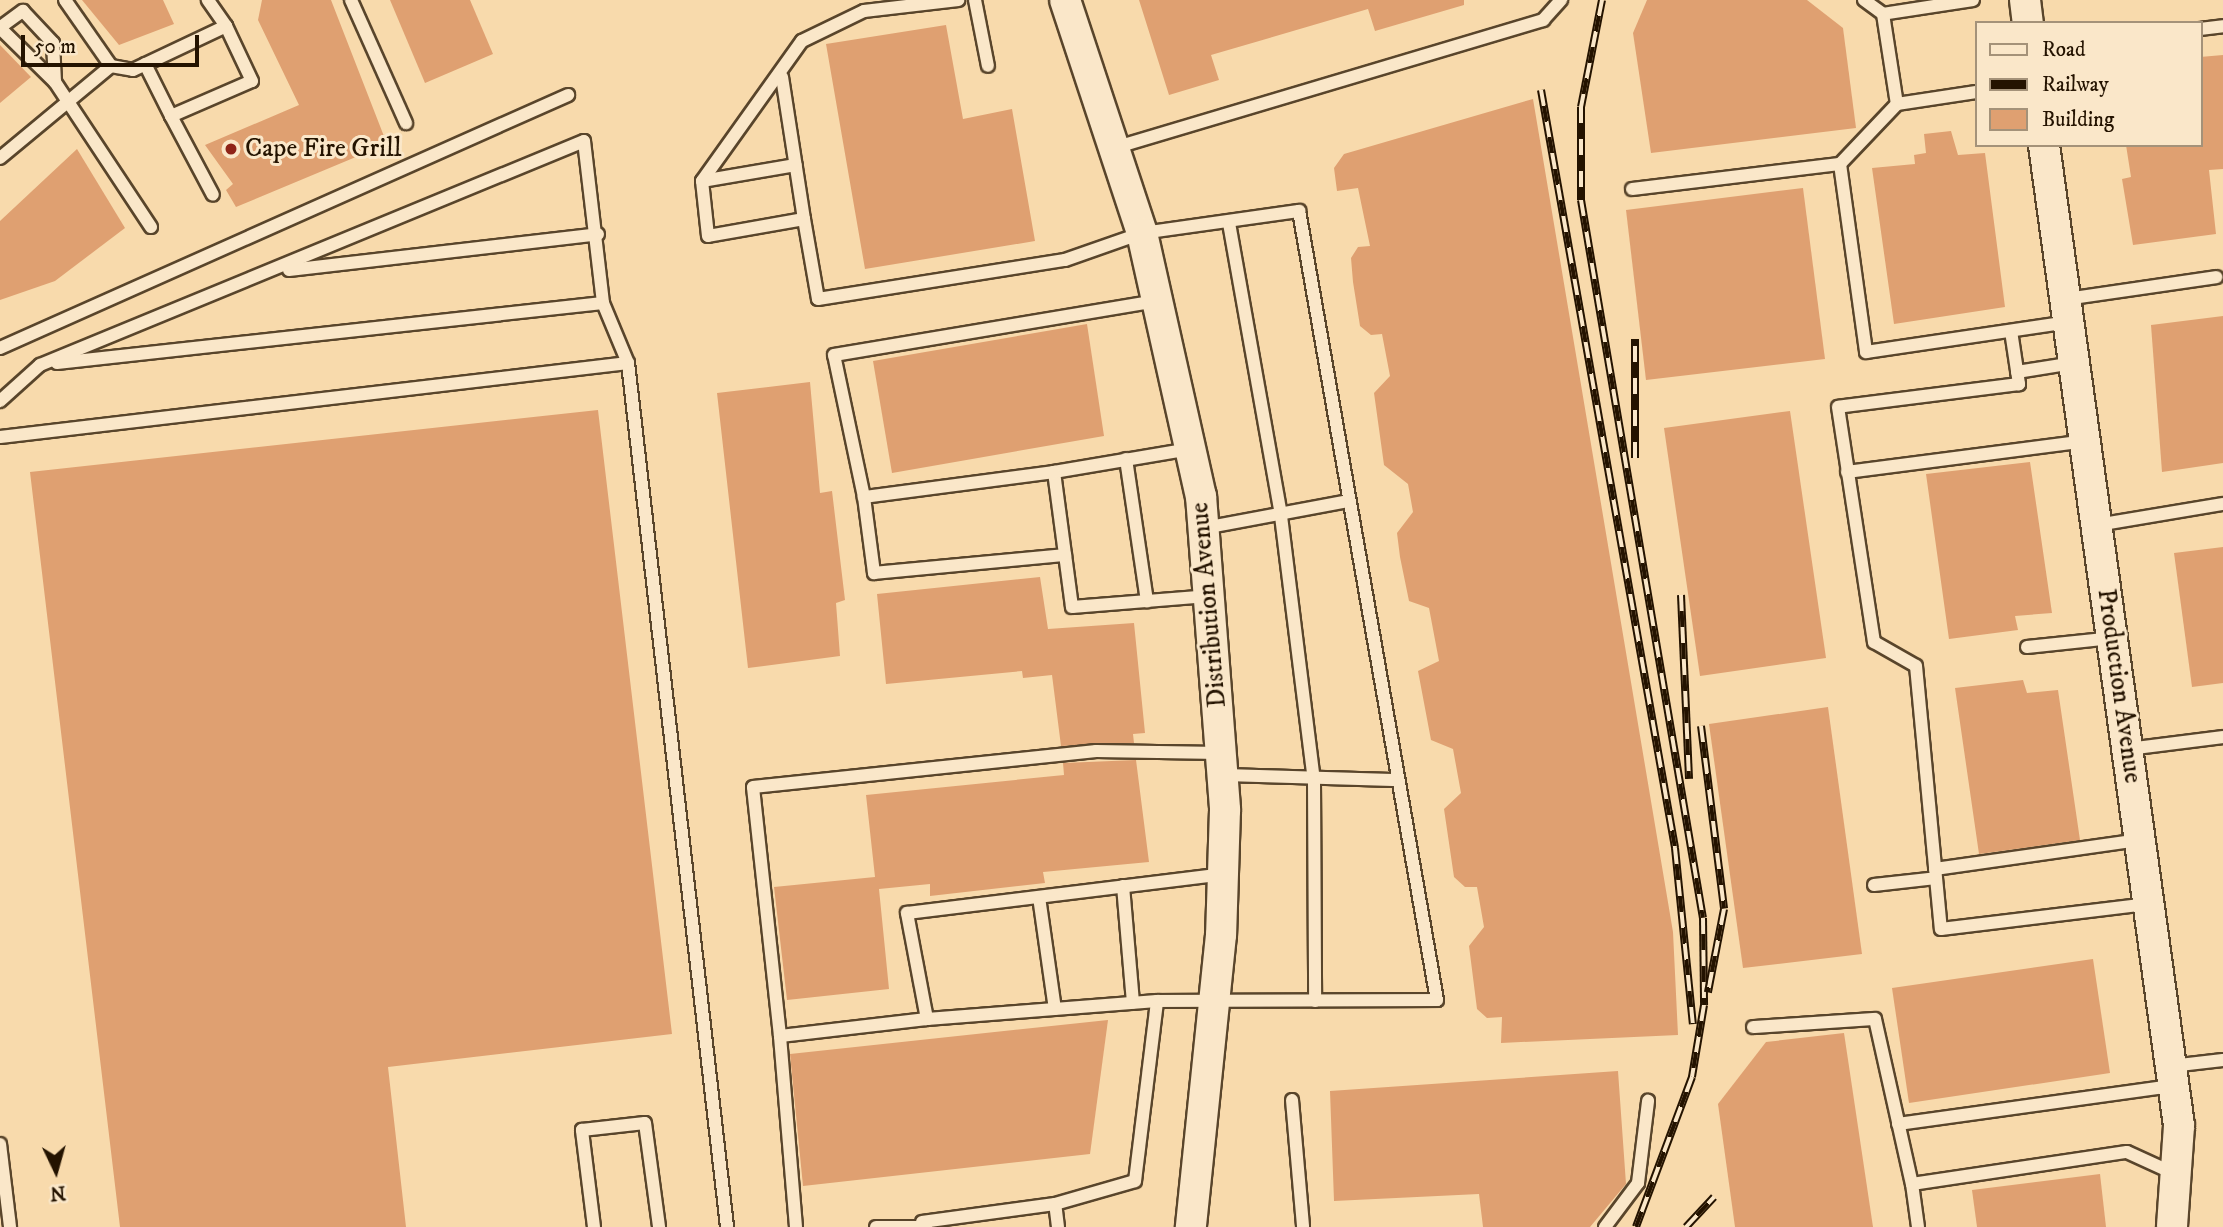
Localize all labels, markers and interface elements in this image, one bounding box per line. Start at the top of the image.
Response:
scale bar [24,21,203,65]
legend [1974,21,2202,147]
text: 50 m [34,34,76,60]
text: Road [2042,37,2086,63]
text: Railway [2042,72,2109,98]
text: Building [2042,107,2114,133]
place label: Cape Fire Grill [245,133,402,165]
marker: Cape Fire Grill [223,141,239,157]
street label: Distribution Avenue [1184,501,1234,709]
street label: Production Avenue [2090,587,2148,785]
north arrow [21,1136,91,1206]
text: N [49,1180,67,1205]

